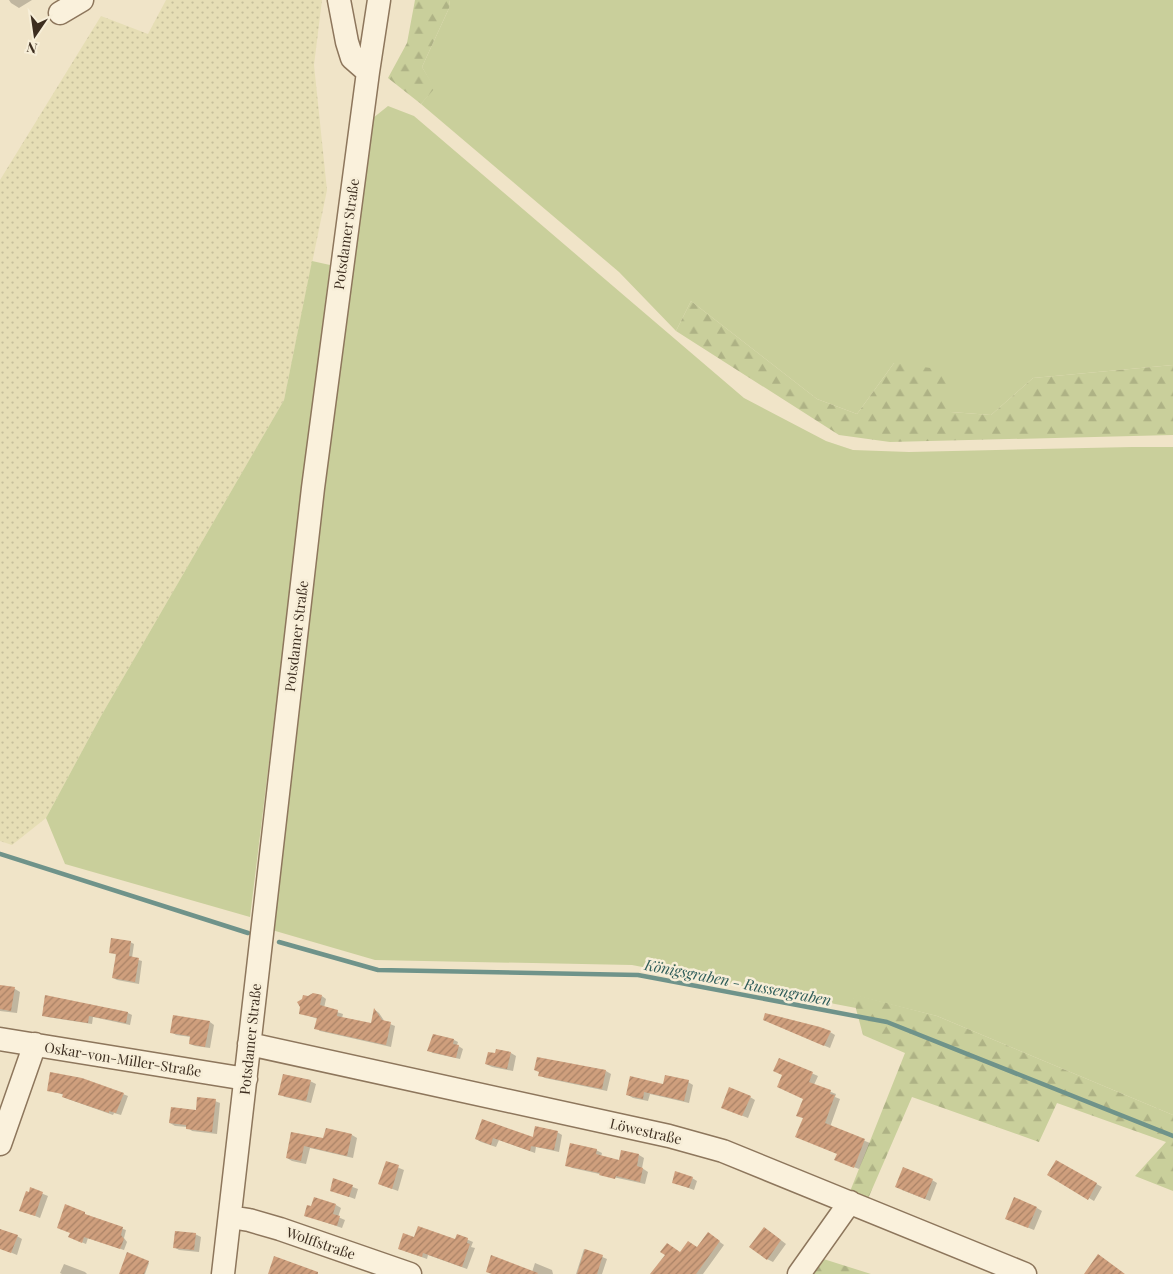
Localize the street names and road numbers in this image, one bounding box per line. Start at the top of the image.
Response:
street label: Potsdamer Straße [329,177,363,291]
street label: Potsdamer Straße [280,579,312,693]
street label: Potsdamer Straße [235,982,265,1096]
street label: Oskar-von-Miller-Straße [43,1037,203,1081]
street label: Löwestraße [608,1114,684,1148]
street label: Wolffstraße [283,1222,358,1264]

